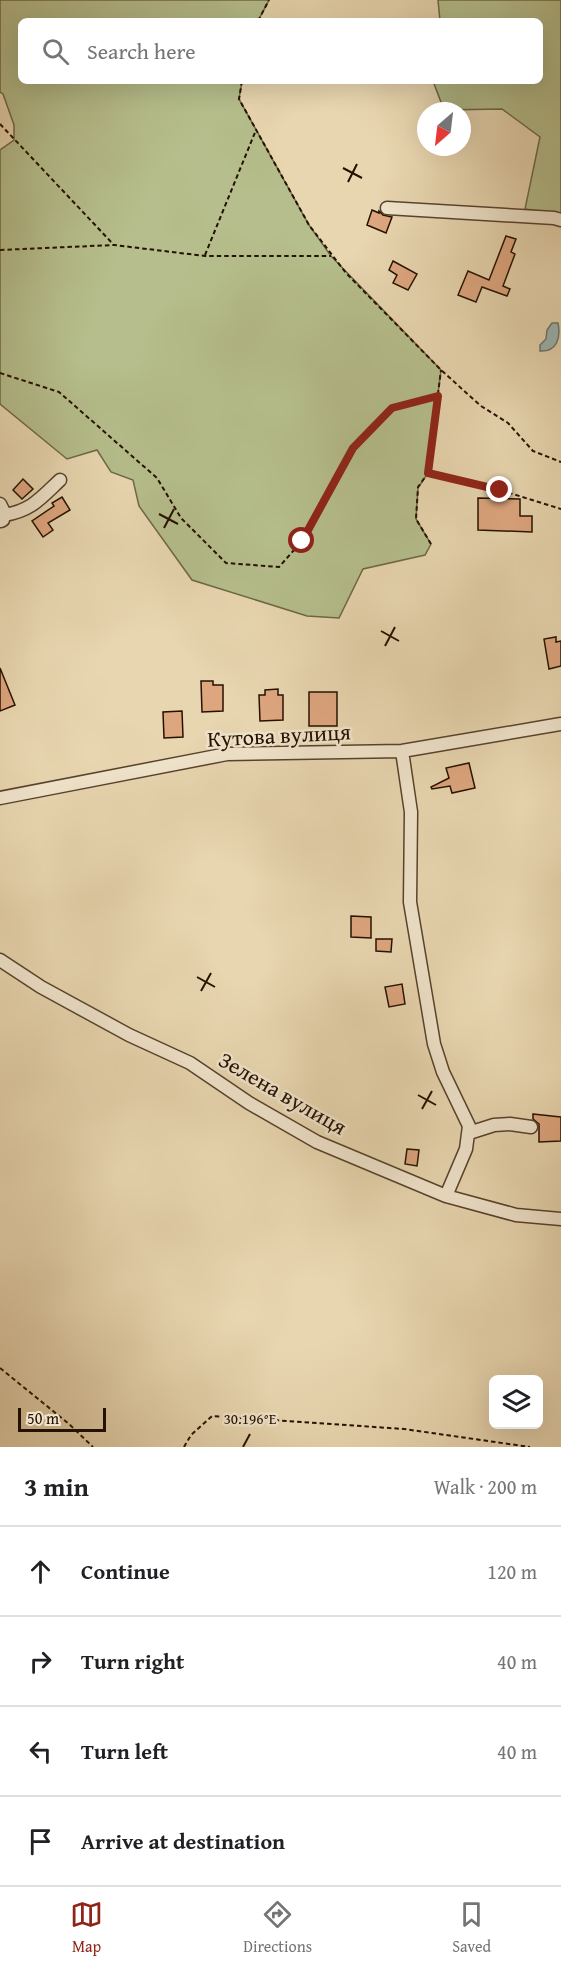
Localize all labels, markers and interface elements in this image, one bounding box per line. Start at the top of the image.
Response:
search box [18,18,543,84]
icon: search [39,35,72,68]
text: Search here [87,35,196,67]
north arrow [417,102,471,156]
route end [486,476,512,502]
route start [288,527,314,553]
street label: Кутова вулиця [207,715,351,755]
street label: Зелена вулиця [213,1043,353,1143]
map controls [489,1375,543,1429]
button: layers [489,1375,543,1429]
scale bar [18,1405,106,1432]
text: 50 m [27,1406,59,1430]
text: 30.196°E [224,1408,277,1429]
text: 3 min [24,1467,89,1506]
text: Walk · 200 m [434,1472,537,1501]
icon: ahead [24,1555,57,1588]
text: Continue [81,1555,170,1587]
text: 120 m [487,1557,537,1586]
icon: right [24,1645,57,1678]
text: Turn right [81,1645,184,1677]
text: 40 m [497,1647,537,1676]
icon: left [24,1735,57,1768]
text: Turn left [81,1735,168,1767]
text: 40 m [497,1737,537,1766]
icon: arrive [24,1825,57,1858]
text: Arrive at destination [81,1825,285,1857]
tab: Map [70,1898,103,1958]
tab: Directions [243,1898,312,1958]
tab: Saved [452,1898,491,1958]

